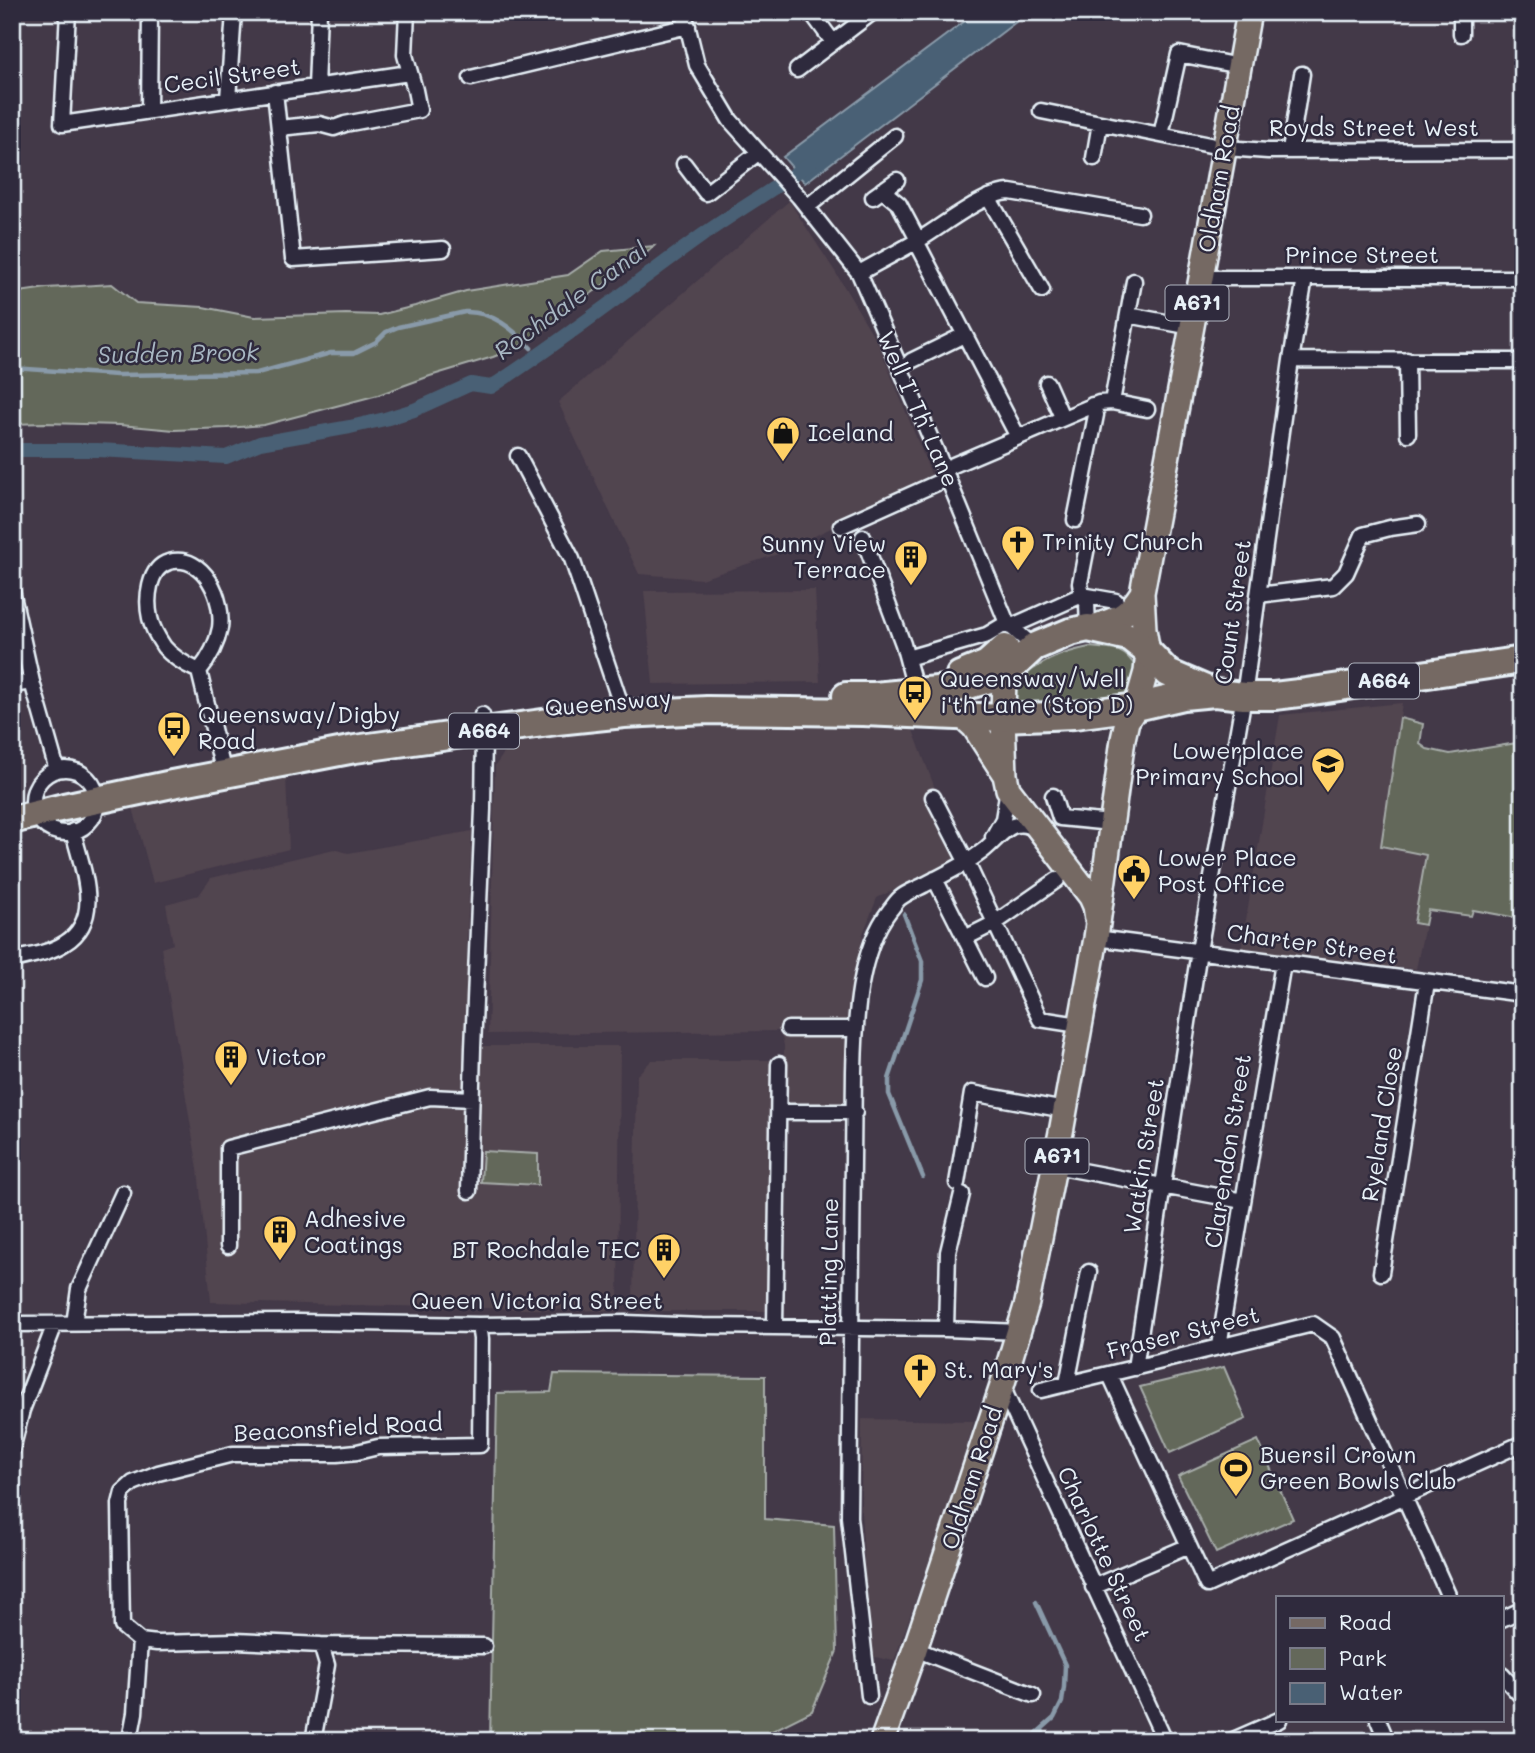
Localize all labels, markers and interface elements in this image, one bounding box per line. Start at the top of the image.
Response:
street label: Cecil Street [162,51,302,99]
street label: Oldham Road [1190,103,1246,255]
street label: Royds Street West [1269,112,1479,142]
water label: Rochdale Canal [487,234,653,366]
street label: Prince Street [1285,239,1439,269]
road number: A671 [1166,286,1228,320]
street label: Well I' Th' Lane [871,326,967,491]
water label: Sudden Brook [97,336,260,369]
shop icon: Iceland [764,414,802,463]
place label: Iceland [808,417,893,447]
church icon: Trinity Church [999,523,1037,572]
place label: Trinity Church [1042,526,1203,556]
place label: Sunny View Terrace [762,528,886,584]
street label: Count Street [1207,537,1257,686]
building icon: Sunny View Terrace [892,538,930,587]
place label: Queensway/Well i'th Lane (Stop D) [940,663,1133,719]
road number: A664 [1349,664,1419,698]
bus stop icon: Queensway/Well i'th Lane (Stop D) [896,673,934,722]
street label: Queensway [543,682,673,722]
place label: Queensway/Digby Road [198,699,400,755]
bus stop icon: Queensway/Digby Road [155,709,193,758]
road number: A664 [449,714,519,748]
place label: Lowerplace Primary School [1135,735,1304,791]
school or university icon: Lowerplace Primary School [1309,745,1347,794]
place label: Lower Place Post Office [1158,842,1297,898]
public building icon: Lower Place Post Office [1115,852,1153,901]
street label: Charter Street [1225,916,1399,970]
building icon: Victor [212,1038,250,1087]
place label: Victor [256,1041,327,1071]
street label: Ryeland Close [1354,1044,1408,1204]
street label: Clarendon Street [1197,1051,1257,1250]
street label: Watkin Street [1116,1076,1170,1236]
road number: A671 [1026,1138,1088,1174]
street label: Platting Lane [812,1198,844,1346]
place label: Adhesive Coatings [304,1203,406,1259]
building icon: Adhesive Coatings [261,1213,299,1262]
building icon: BT Rochdale TEC [645,1231,683,1280]
place label: BT Rochdale TEC [452,1234,640,1264]
street label: Queen Victoria Street [411,1285,663,1315]
street label: Fraser Street [1103,1299,1262,1365]
church icon: St. Mary's [901,1351,939,1400]
place label: St. Mary's [944,1354,1054,1384]
street label: Oldham Road [934,1402,1008,1553]
street label: Beaconsfield Road [233,1407,443,1447]
place label: Buersil Crown Green Bowls Club [1260,1439,1457,1495]
sports icon: Buersil Crown Green Bowls Club [1217,1449,1255,1498]
street label: Charlotte Street [1051,1461,1159,1646]
legend [1276,1596,1504,1722]
text: Road [1339,1608,1391,1635]
text: Park [1339,1644,1387,1671]
text: Water [1339,1678,1403,1705]

